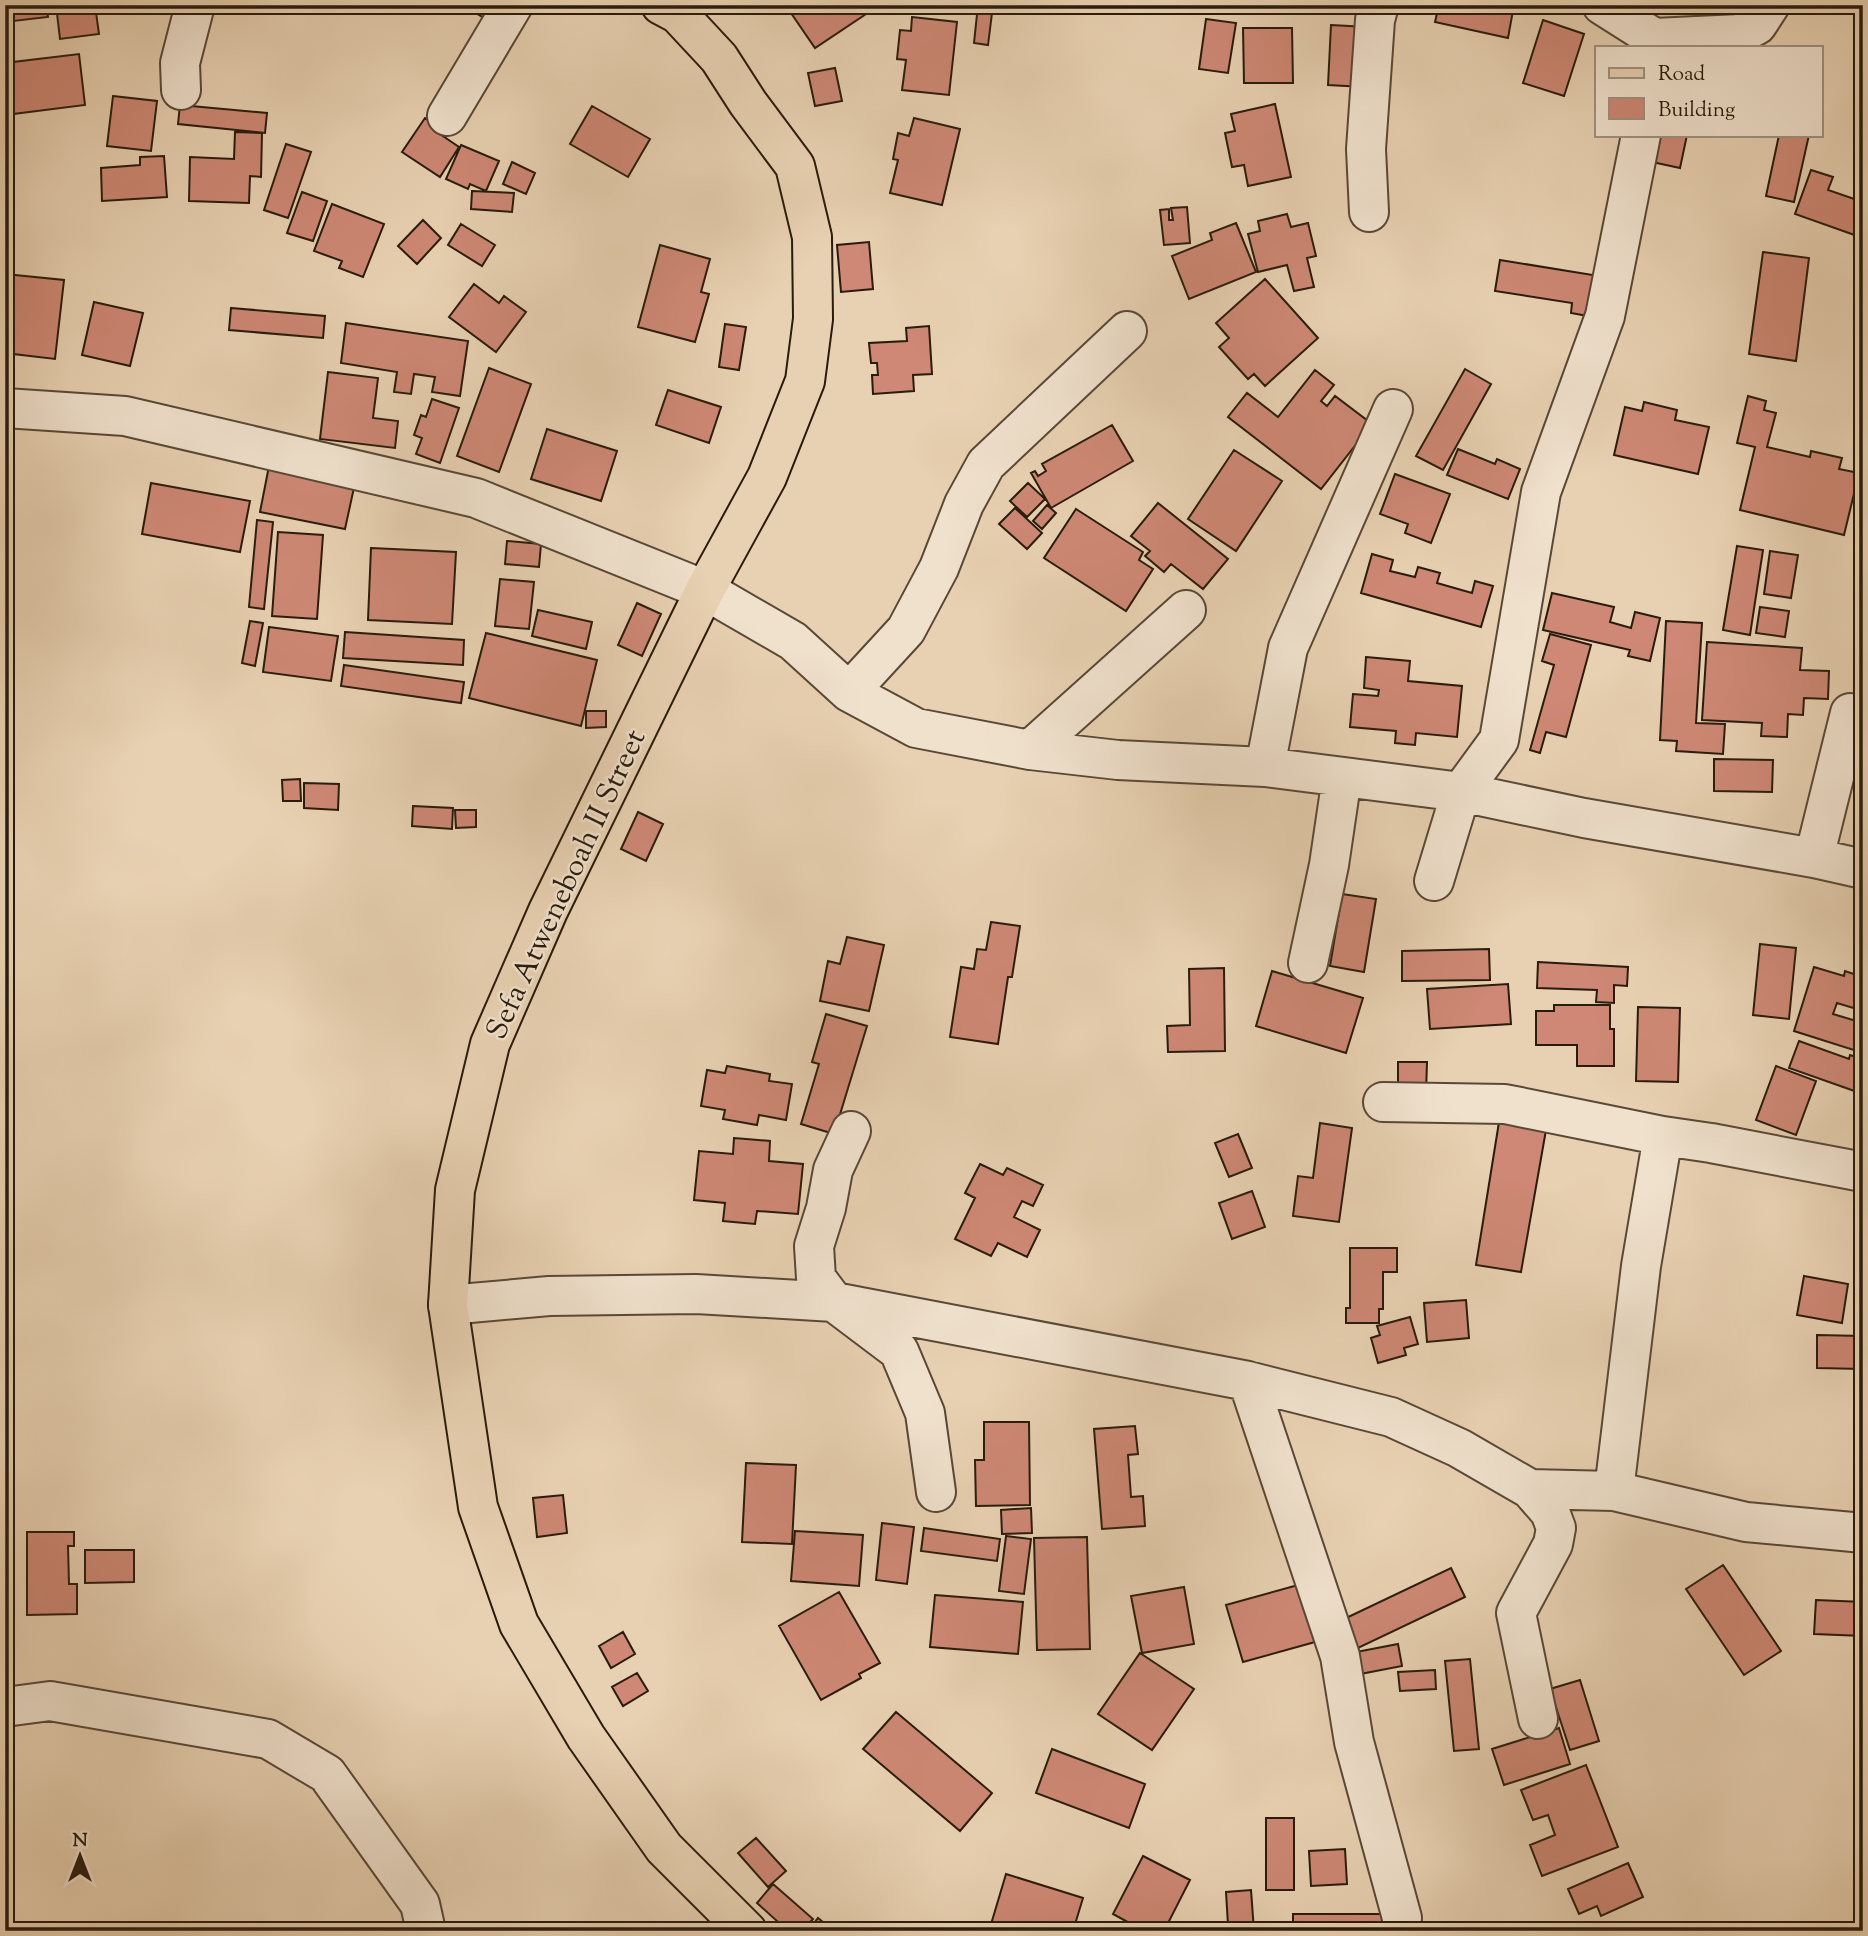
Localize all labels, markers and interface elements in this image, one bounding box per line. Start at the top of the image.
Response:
legend [1595,46,1822,136]
text: Road [1658,60,1705,90]
text: Building [1658,96,1735,126]
street label: Sefa Atweneboah II Street [476,723,658,1047]
north arrow [46,1820,116,1890]
text: N [72,1828,88,1855]

